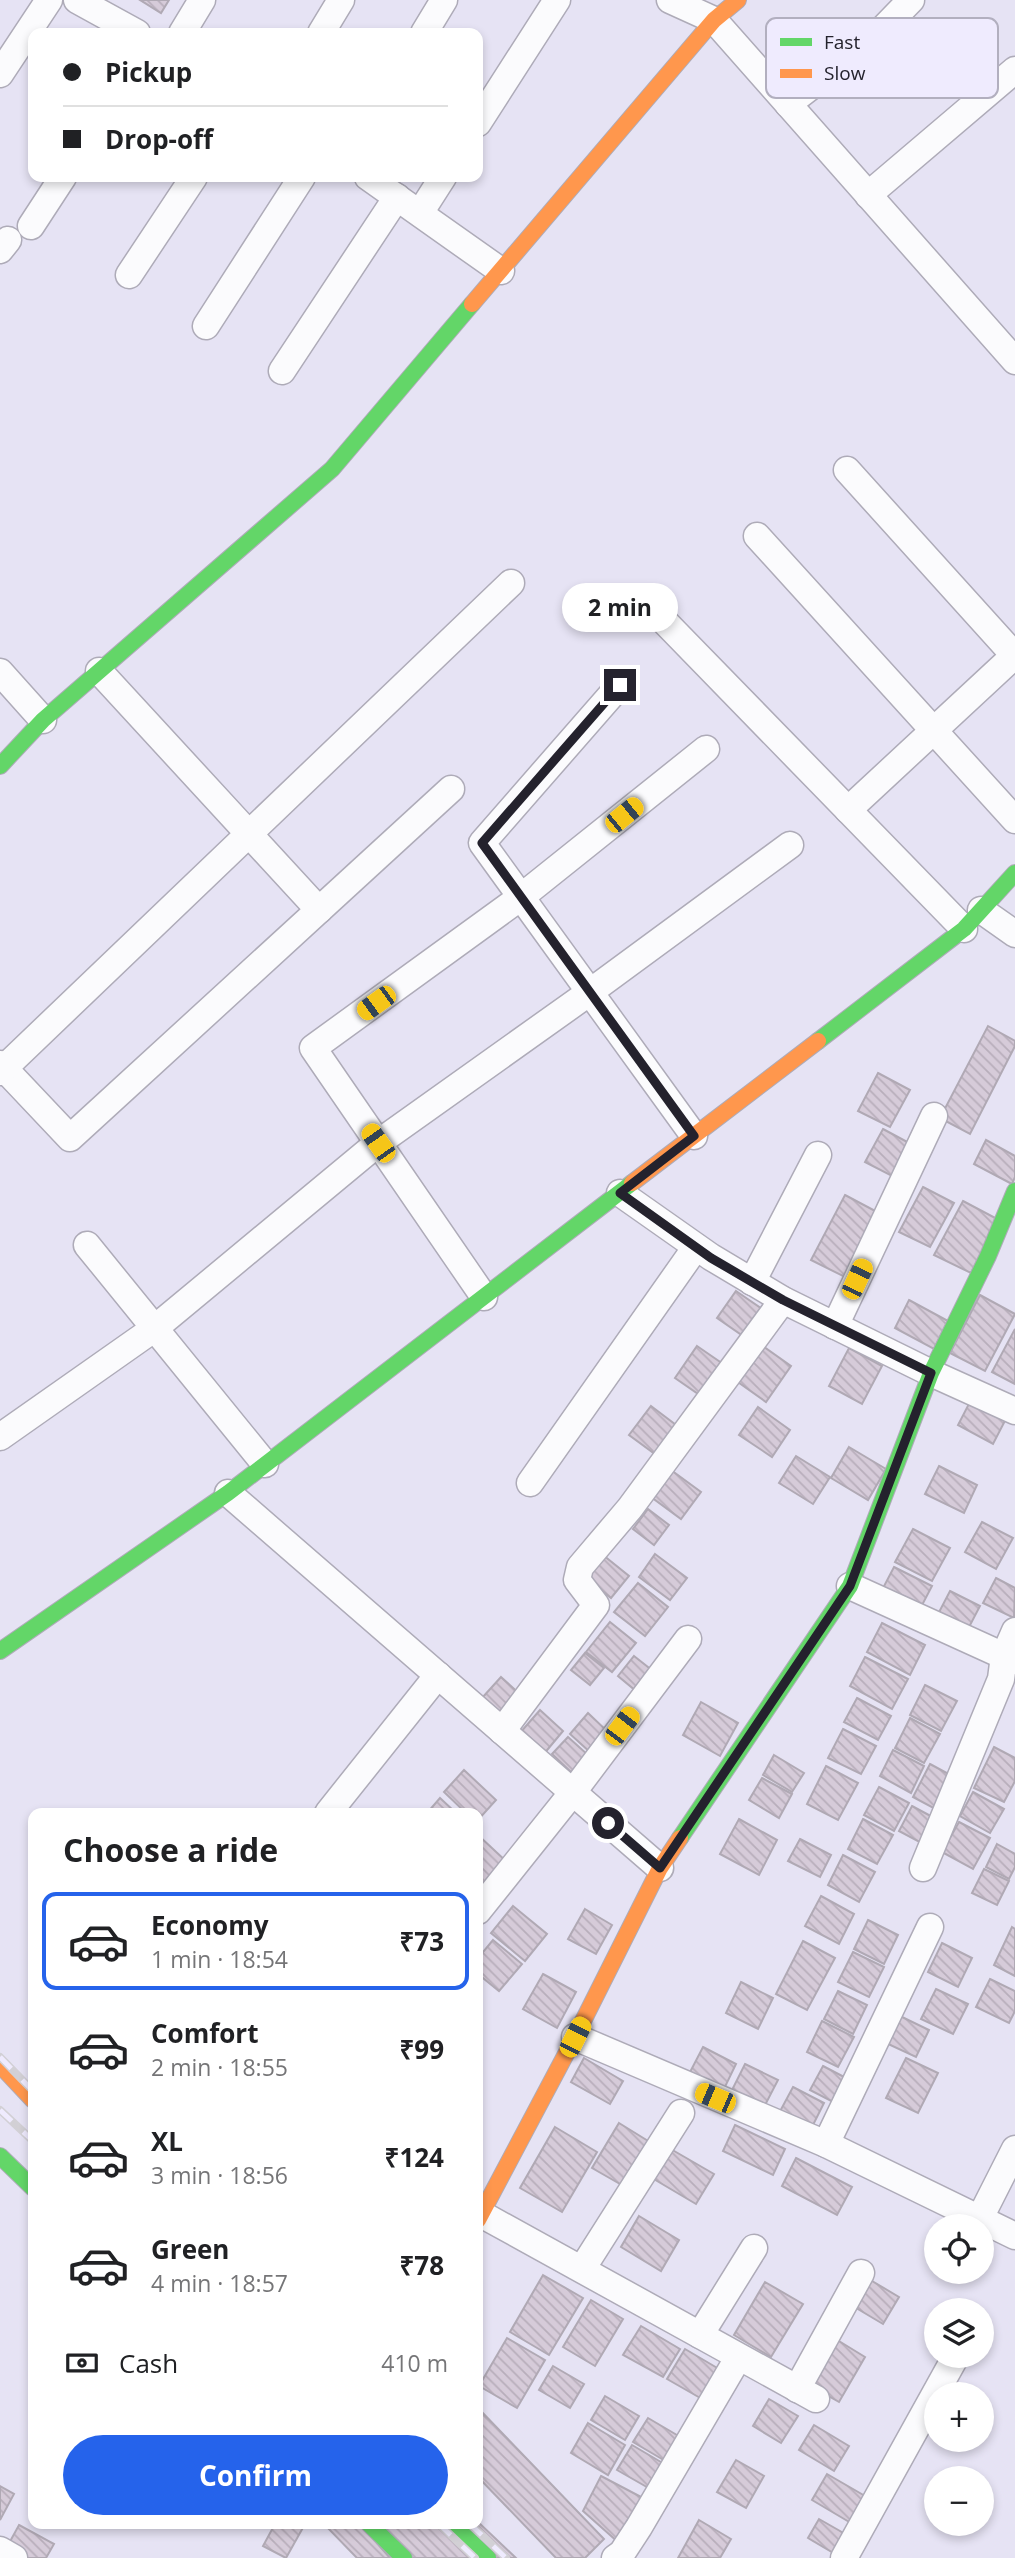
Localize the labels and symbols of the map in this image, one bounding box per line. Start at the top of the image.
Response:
legend [766,18,998,98]
text: Fast [824,29,860,55]
text: Slow [824,60,866,86]
callout: 2 min [562,584,678,632]
route end [604,669,636,701]
car [602,794,647,836]
car [353,982,400,1024]
car [358,1120,399,1166]
car [839,1256,876,1302]
car [601,1703,644,1749]
route start [592,1807,624,1839]
car [557,2014,594,2060]
car [692,2080,739,2116]

